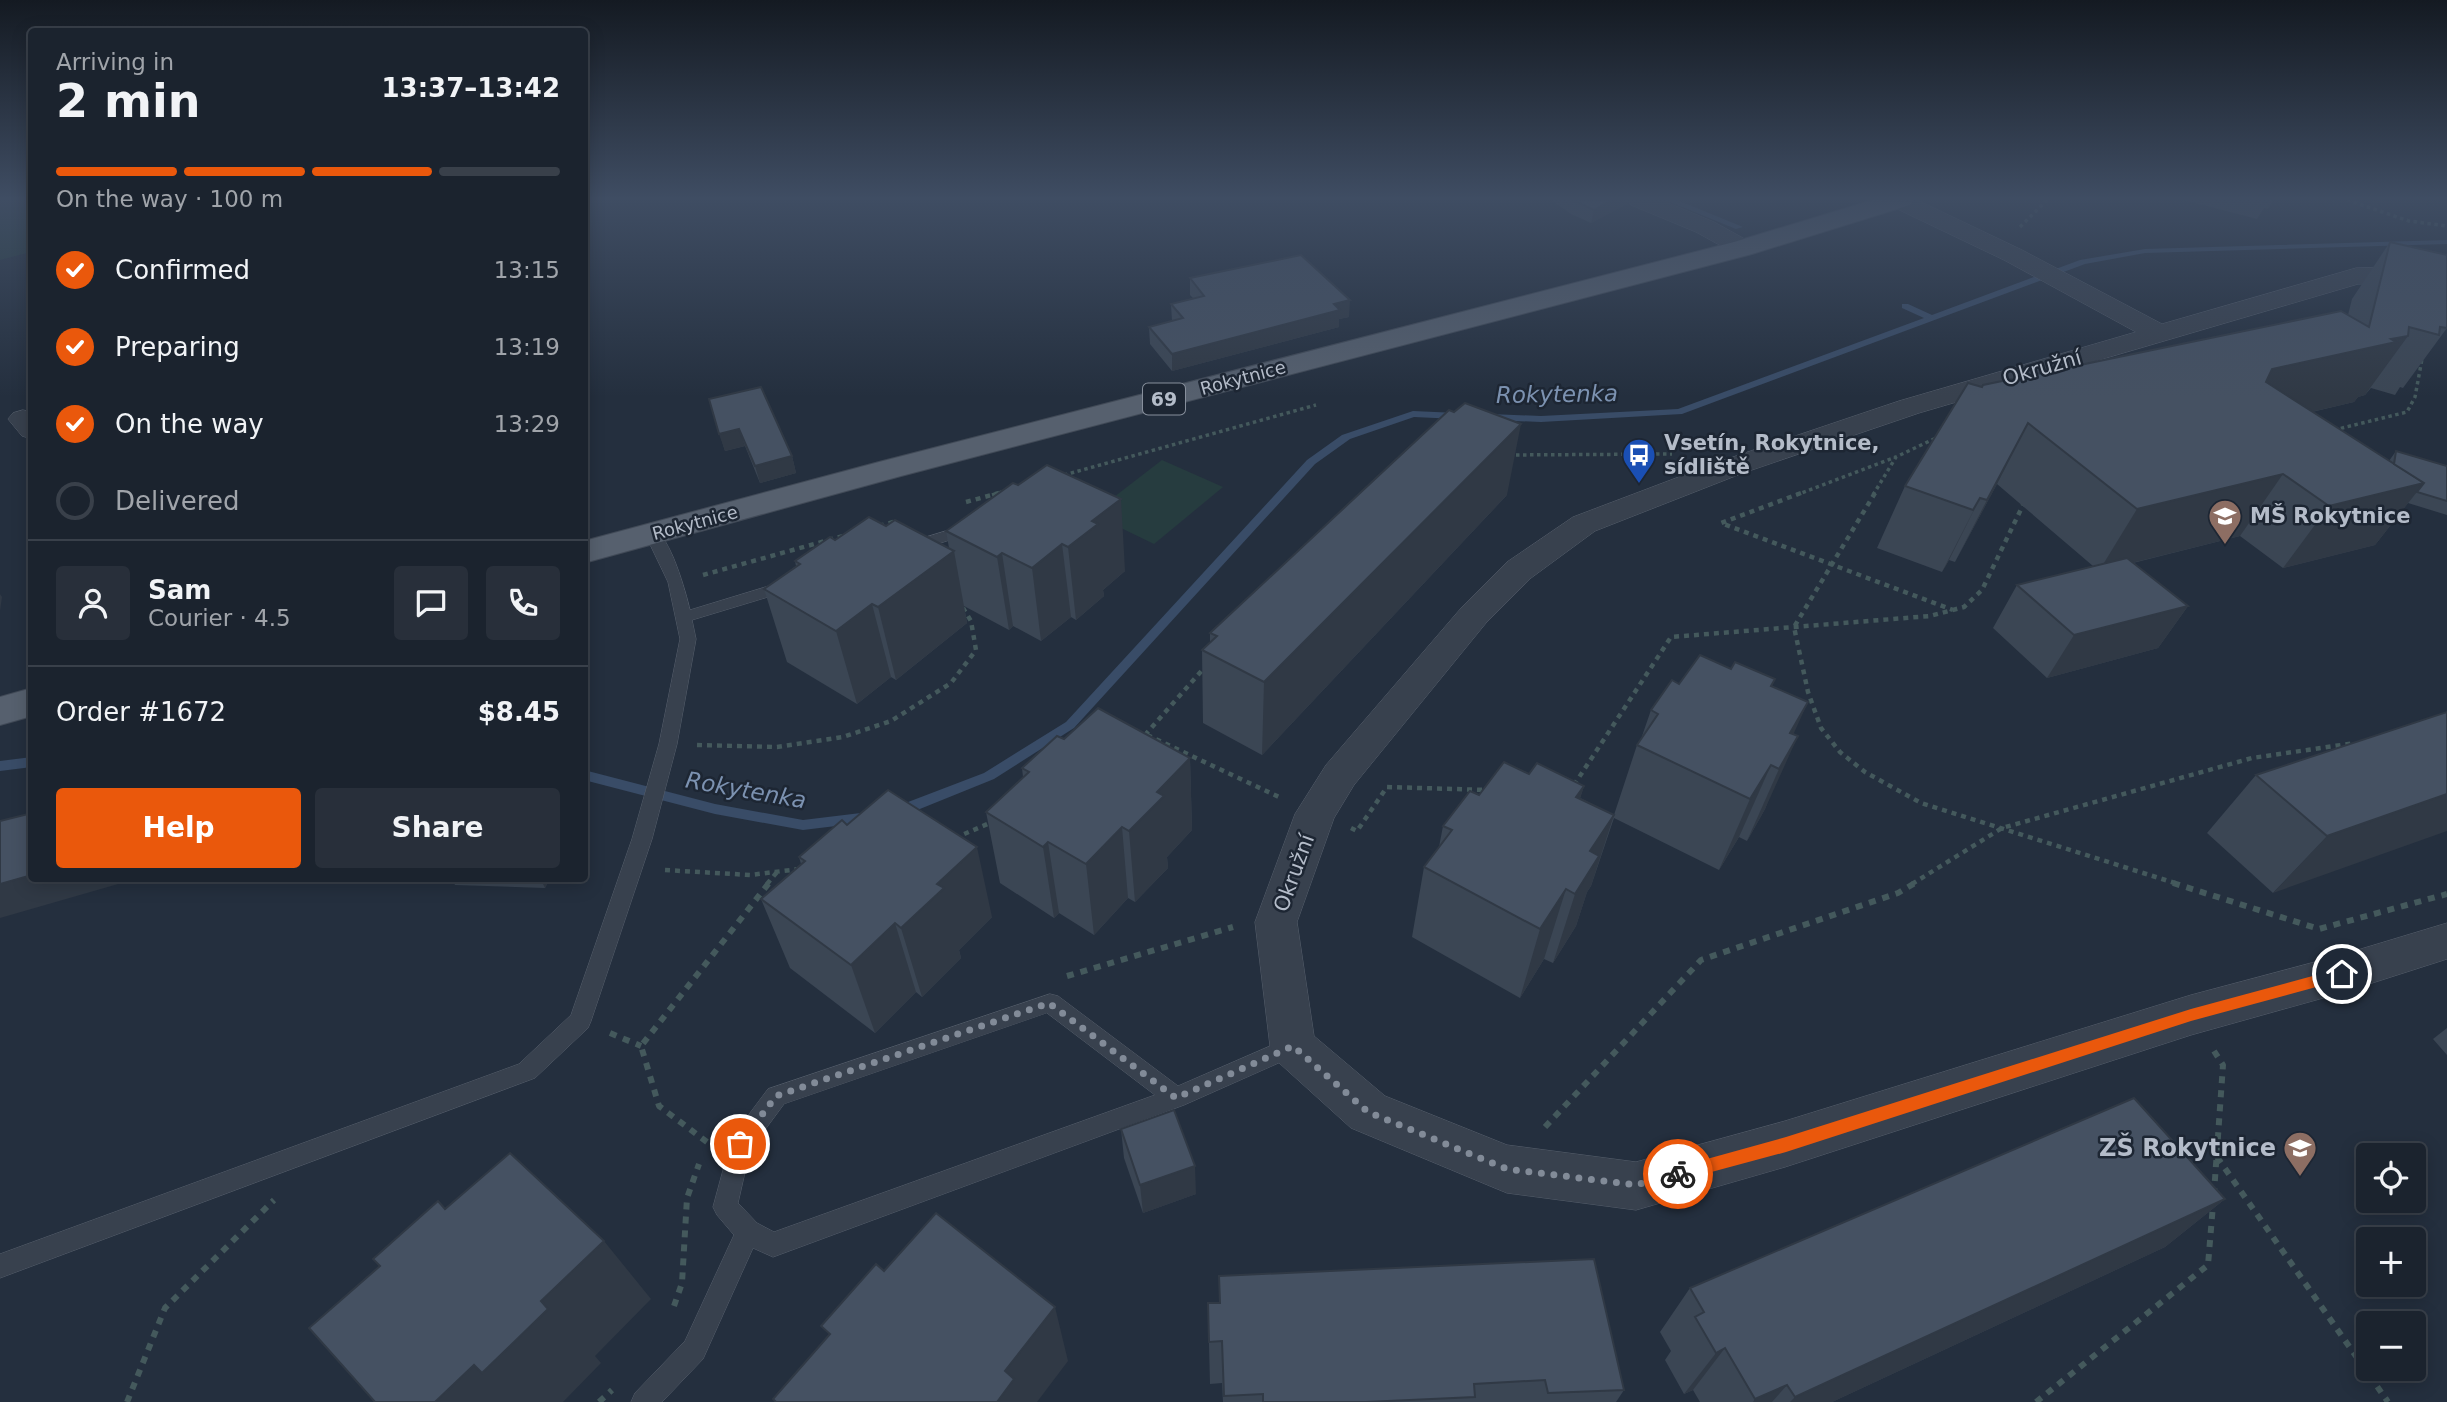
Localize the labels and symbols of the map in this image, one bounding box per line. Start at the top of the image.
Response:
street label: Okružní [2000,345,2085,391]
street label: Rokytnice [1198,356,1288,399]
water label: Rokytenka [1496,380,1618,408]
road number: 69 [1143,384,1185,414]
place label: Vsetín, Rokytnice, sídliště [1664,431,1880,479]
bus stop icon: Vsetín, Rokytnice, sídliště [1620,436,1658,485]
school or university icon: MŠ Rokytnice [2206,497,2244,546]
street label: Rokytnice [650,501,740,544]
place label: MŠ Rokytnice [2250,503,2410,528]
water label: Rokytenka [684,767,808,813]
street label: Okružní [1269,830,1319,915]
pin [2312,944,2372,1004]
pin [710,1114,770,1174]
school or university icon: ZŠ Rokytnice [2281,1129,2319,1178]
place label: ZŠ Rokytnice [2099,1132,2276,1162]
courier [1643,1139,1713,1209]

